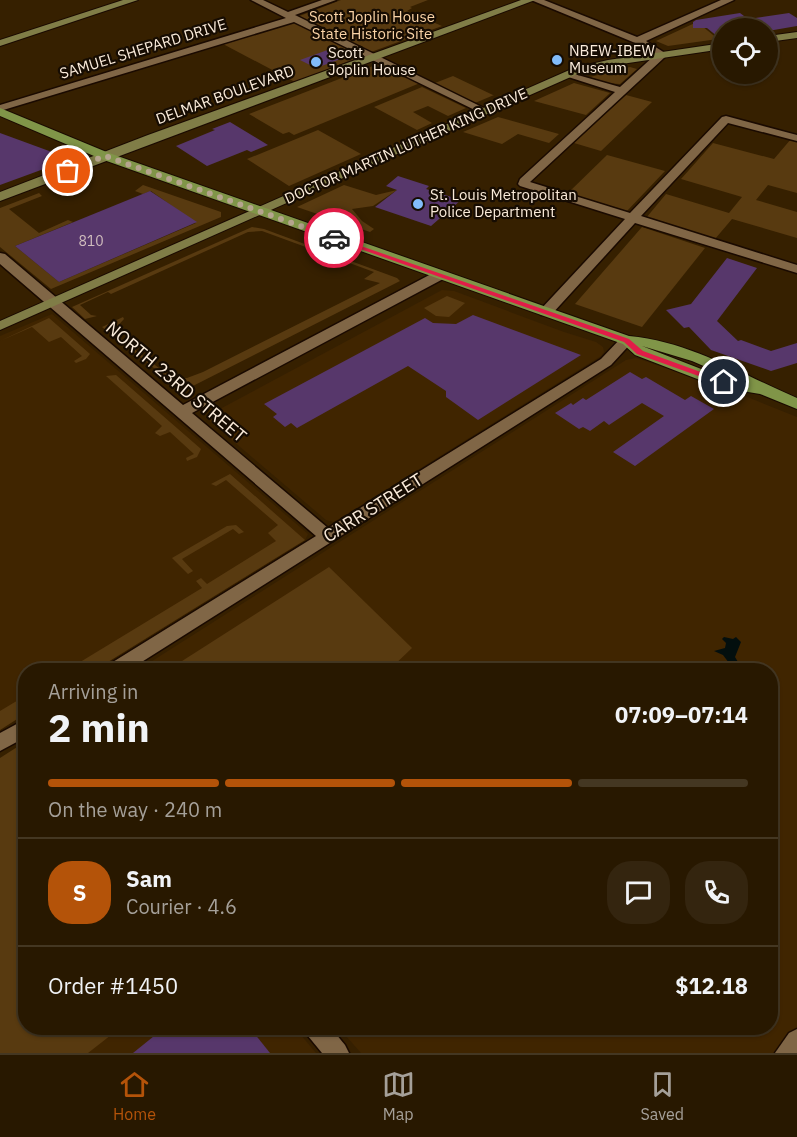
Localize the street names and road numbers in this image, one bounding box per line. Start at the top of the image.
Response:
street label: SAMUEL SHEPARD DRIVE [57,14,229,83]
street label: DELMAR BOULEVARD [153,61,297,128]
street label: DOCTOR MARTIN LUTHER KING DRIVE [281,83,530,208]
street label: NORTH 23RD STREET [101,316,251,447]
street label: CARR STREET [319,468,427,547]

